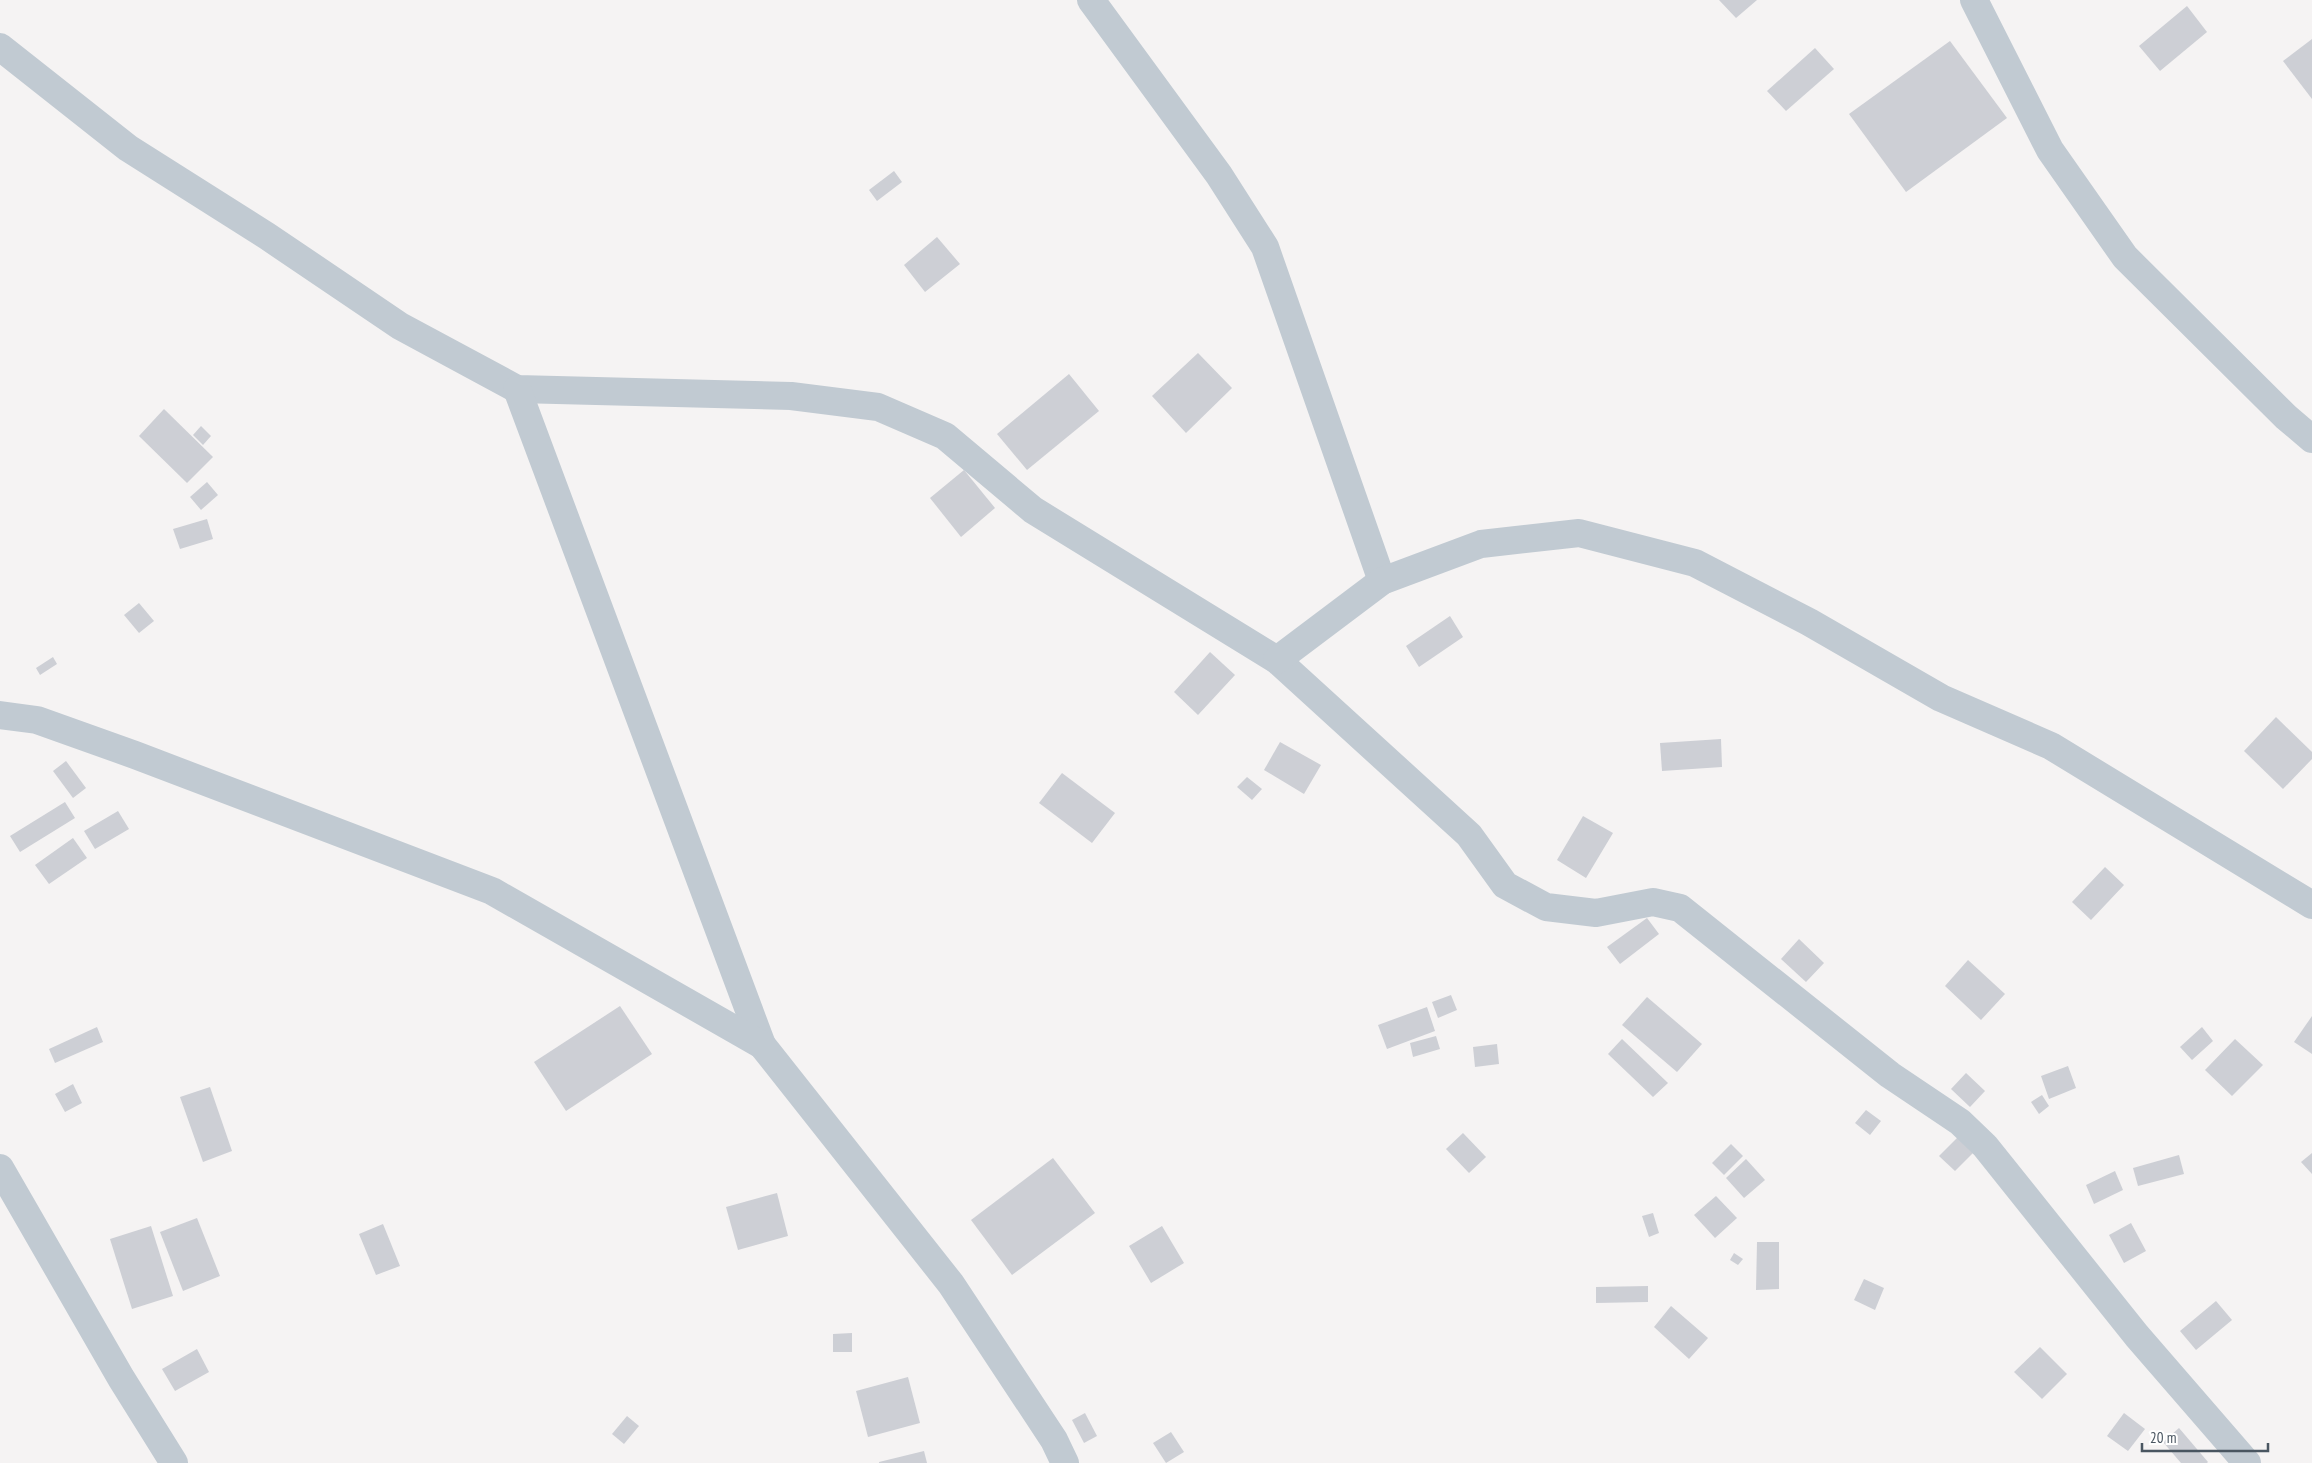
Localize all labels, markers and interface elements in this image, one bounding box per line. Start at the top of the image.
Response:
scale bar [2142,1420,2268,1452]
text: 20 m [2150,1428,2176,1447]

